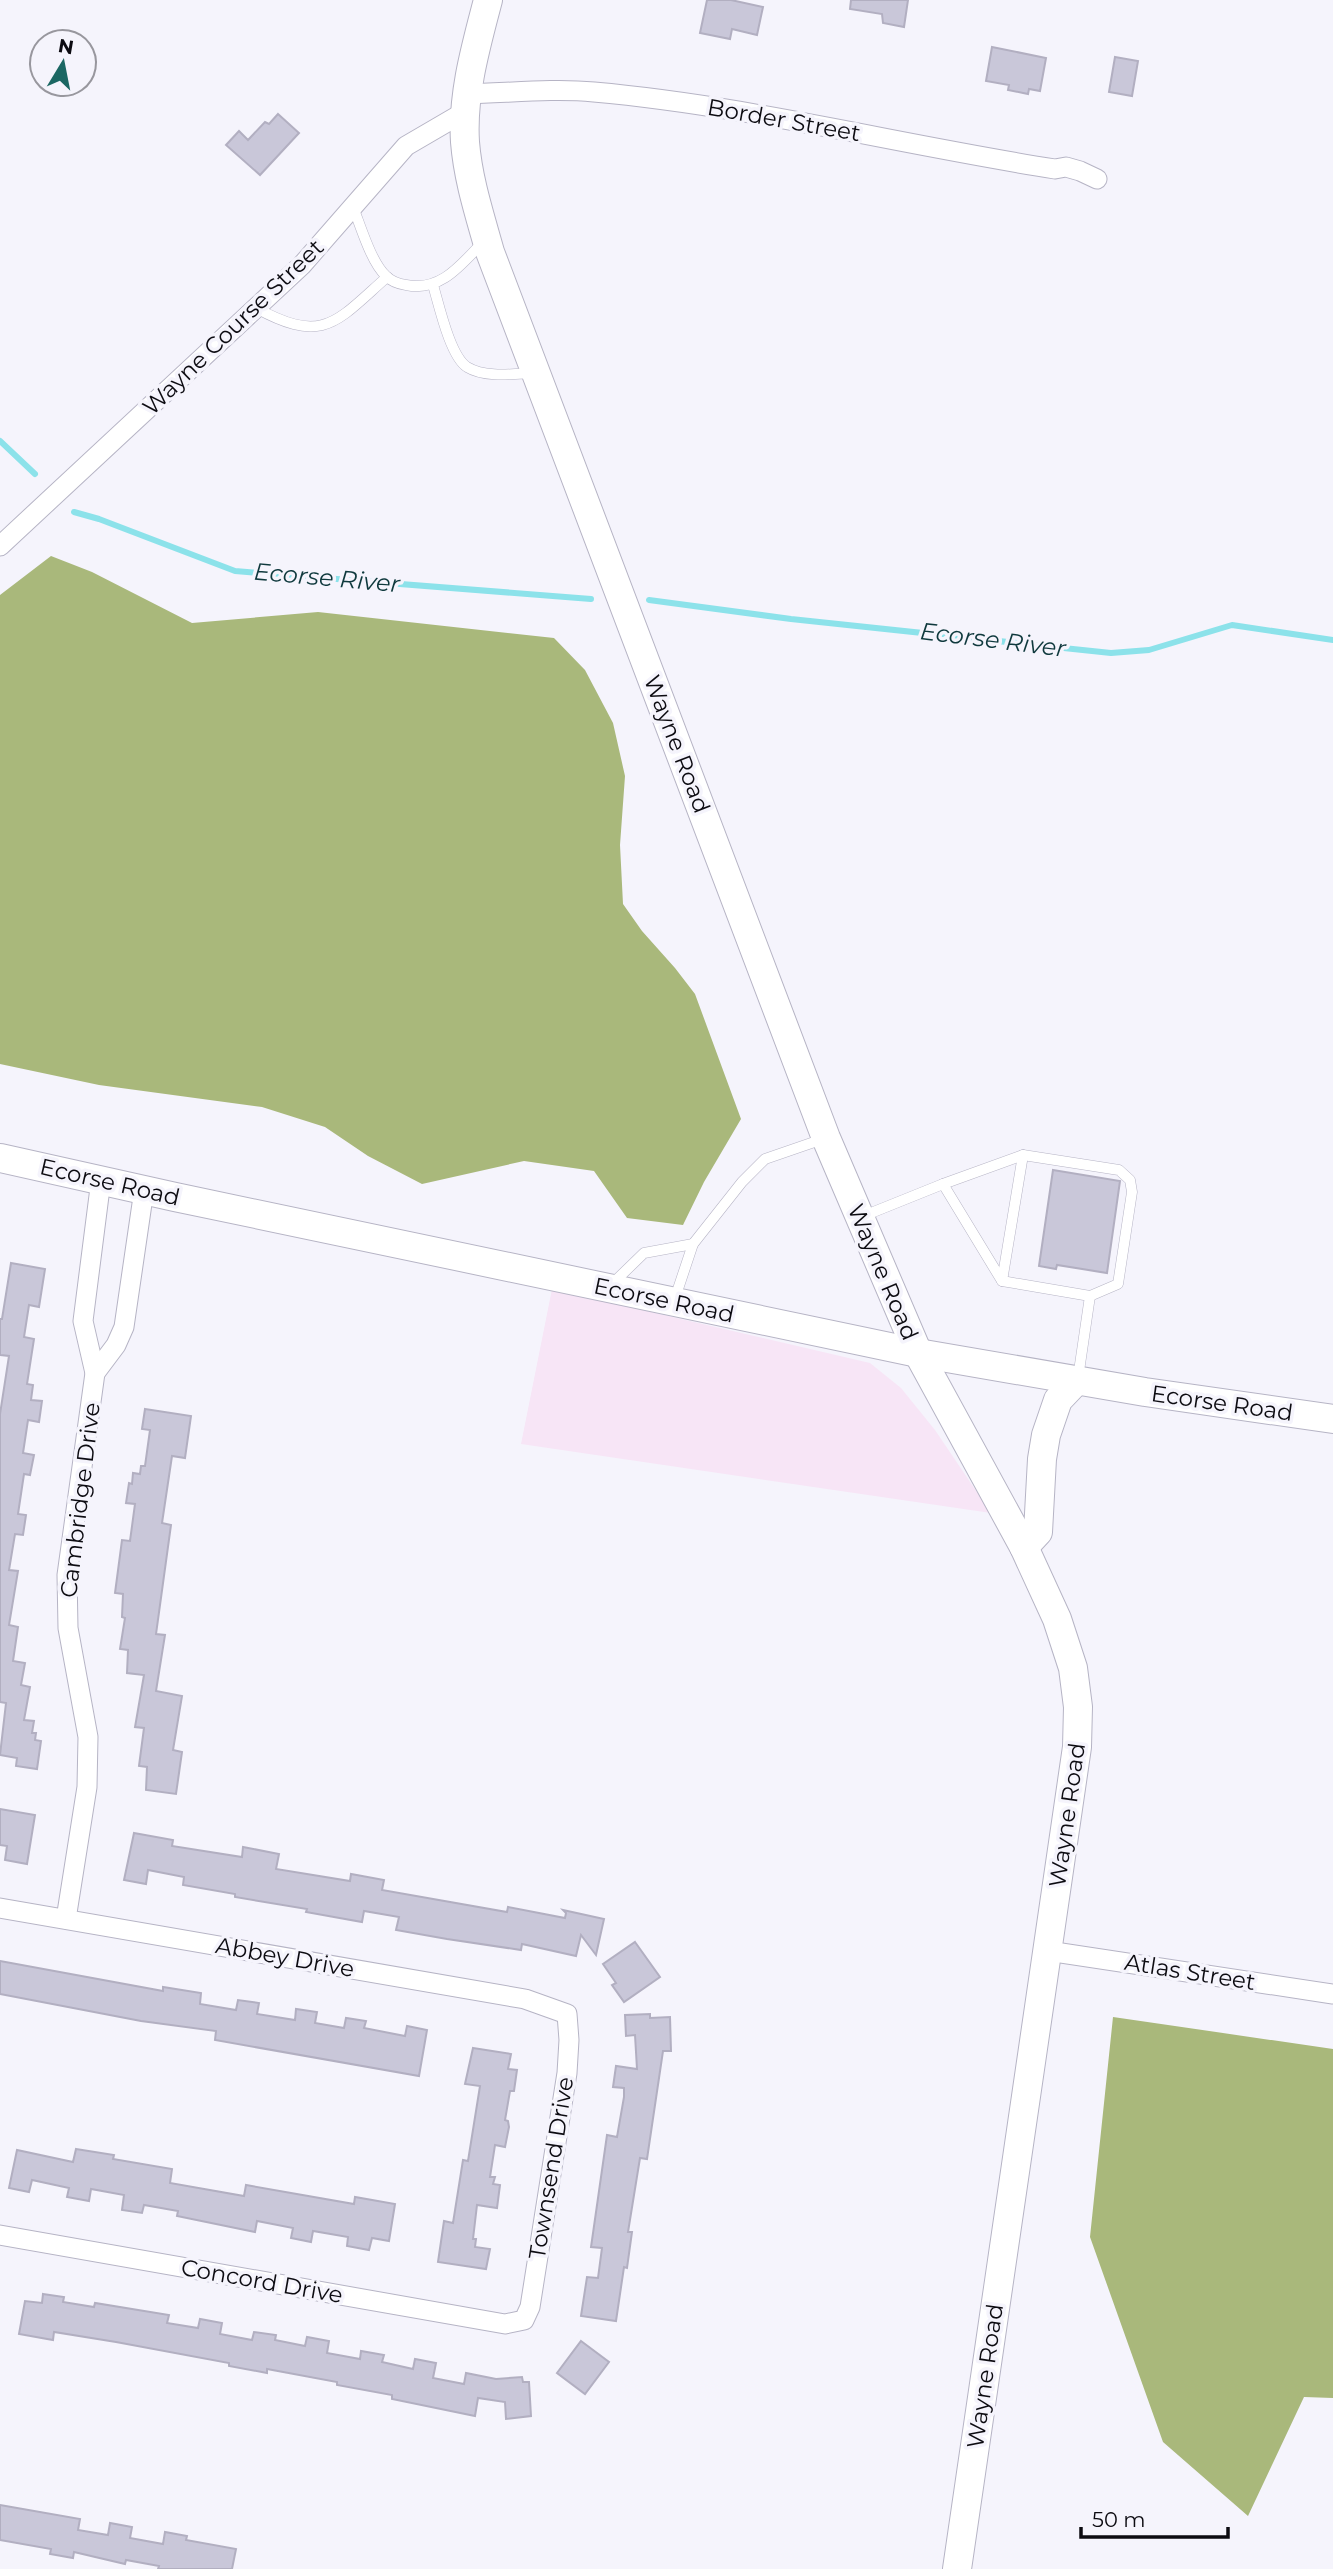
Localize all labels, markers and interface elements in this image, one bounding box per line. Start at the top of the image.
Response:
north arrow [28,28,98,98]
text: N [56,34,75,59]
street label: Border Street [705,93,863,147]
street label: Wayne Course Street [137,233,329,421]
water label: Ecorse River [253,557,403,598]
water label: Ecorse River [918,616,1069,663]
street label: Wayne Road [638,671,716,817]
street label: Ecorse Road [37,1152,183,1212]
street label: Wayne Road [842,1200,924,1344]
street label: Ecorse Road [591,1271,737,1329]
street label: Ecorse Road [1149,1379,1295,1427]
street label: Cambridge Drive [54,1401,106,1599]
street label: Wayne Road [1043,1741,1091,1889]
street label: Abbey Drive [214,1931,356,1983]
street label: Atlas Street [1122,1948,1258,1996]
street label: Townsend Drive [523,2075,579,2261]
street label: Concord Drive [179,2253,345,2309]
street label: Wayne Road [961,2302,1009,2450]
scale bar [1081,2496,1228,2540]
text: 50 m [1092,2507,1146,2532]

